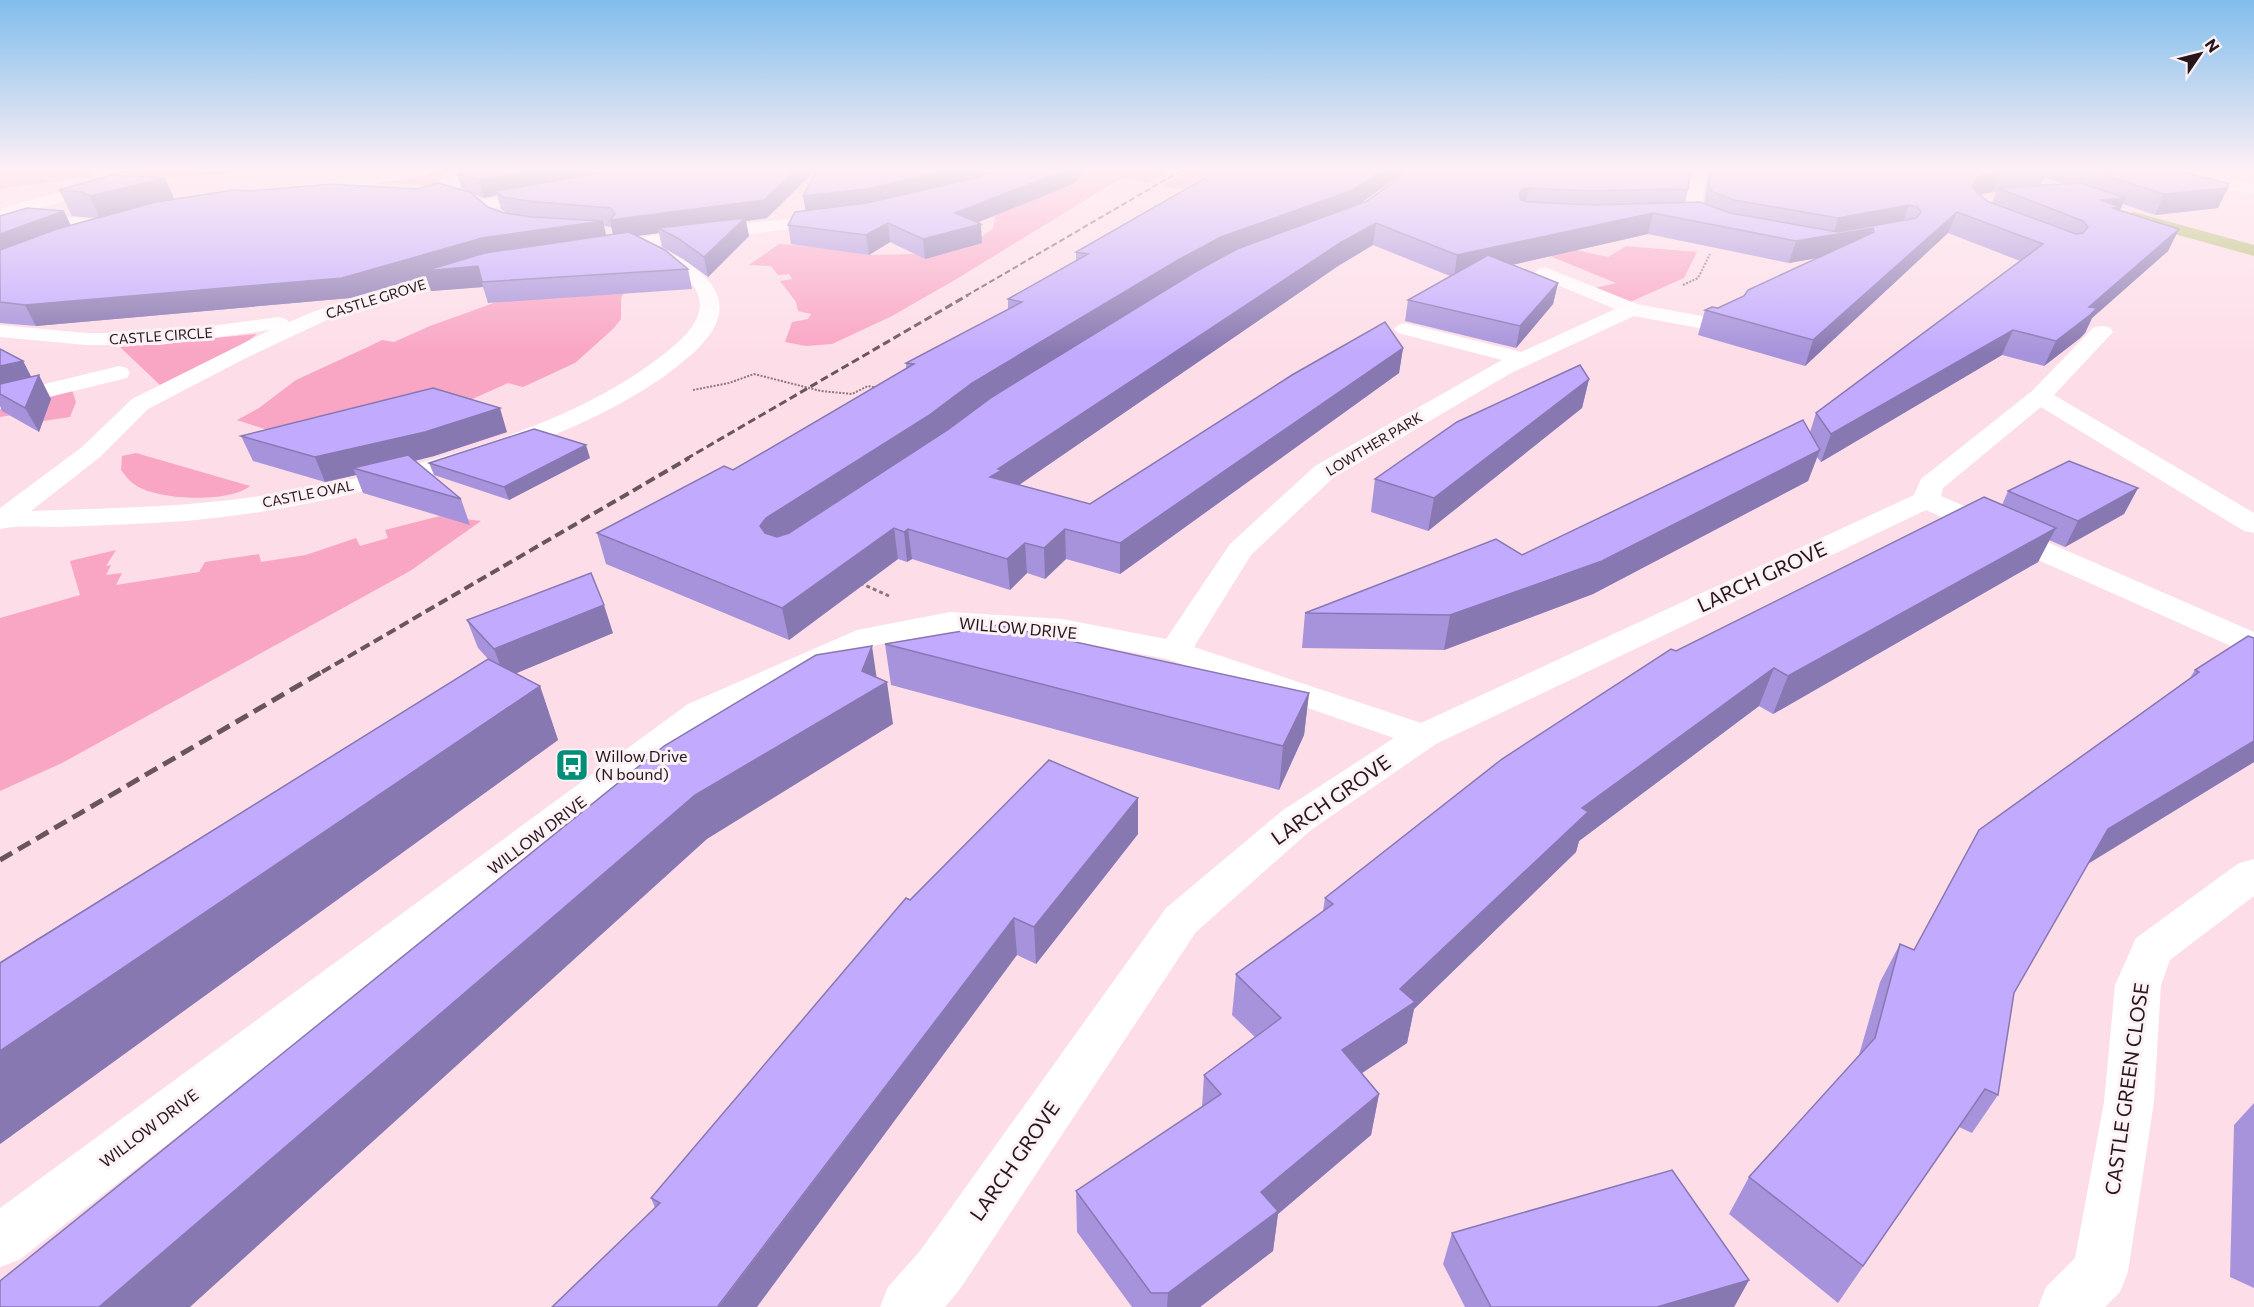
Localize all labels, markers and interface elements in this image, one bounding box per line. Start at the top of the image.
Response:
north arrow [2170,24,2230,84]
text: N [2201,35,2224,55]
street label: CASTLE GROVE [324,275,428,322]
street label: CASTLE CIRCLE [109,323,213,348]
street label: LOWTHER PARK [1322,408,1425,479]
street label: CASTLE OVAL [261,476,355,511]
street label: LARCH GROVE [1693,536,1830,617]
street label: WILLOW DRIVE [958,613,1078,642]
place label: Willow Drive (N bound) [595,746,687,783]
bus stop icon: Willow Drive (N bound) [554,747,590,783]
street label: LARCH GROVE [1266,749,1395,849]
street label: WILLOW DRIVE [484,791,590,878]
street label: CASTLE GREEN CLOSE [2099,981,2153,1197]
street label: WILLOW DRIVE [96,1084,202,1171]
street label: LARCH GROVE [964,1096,1064,1225]

